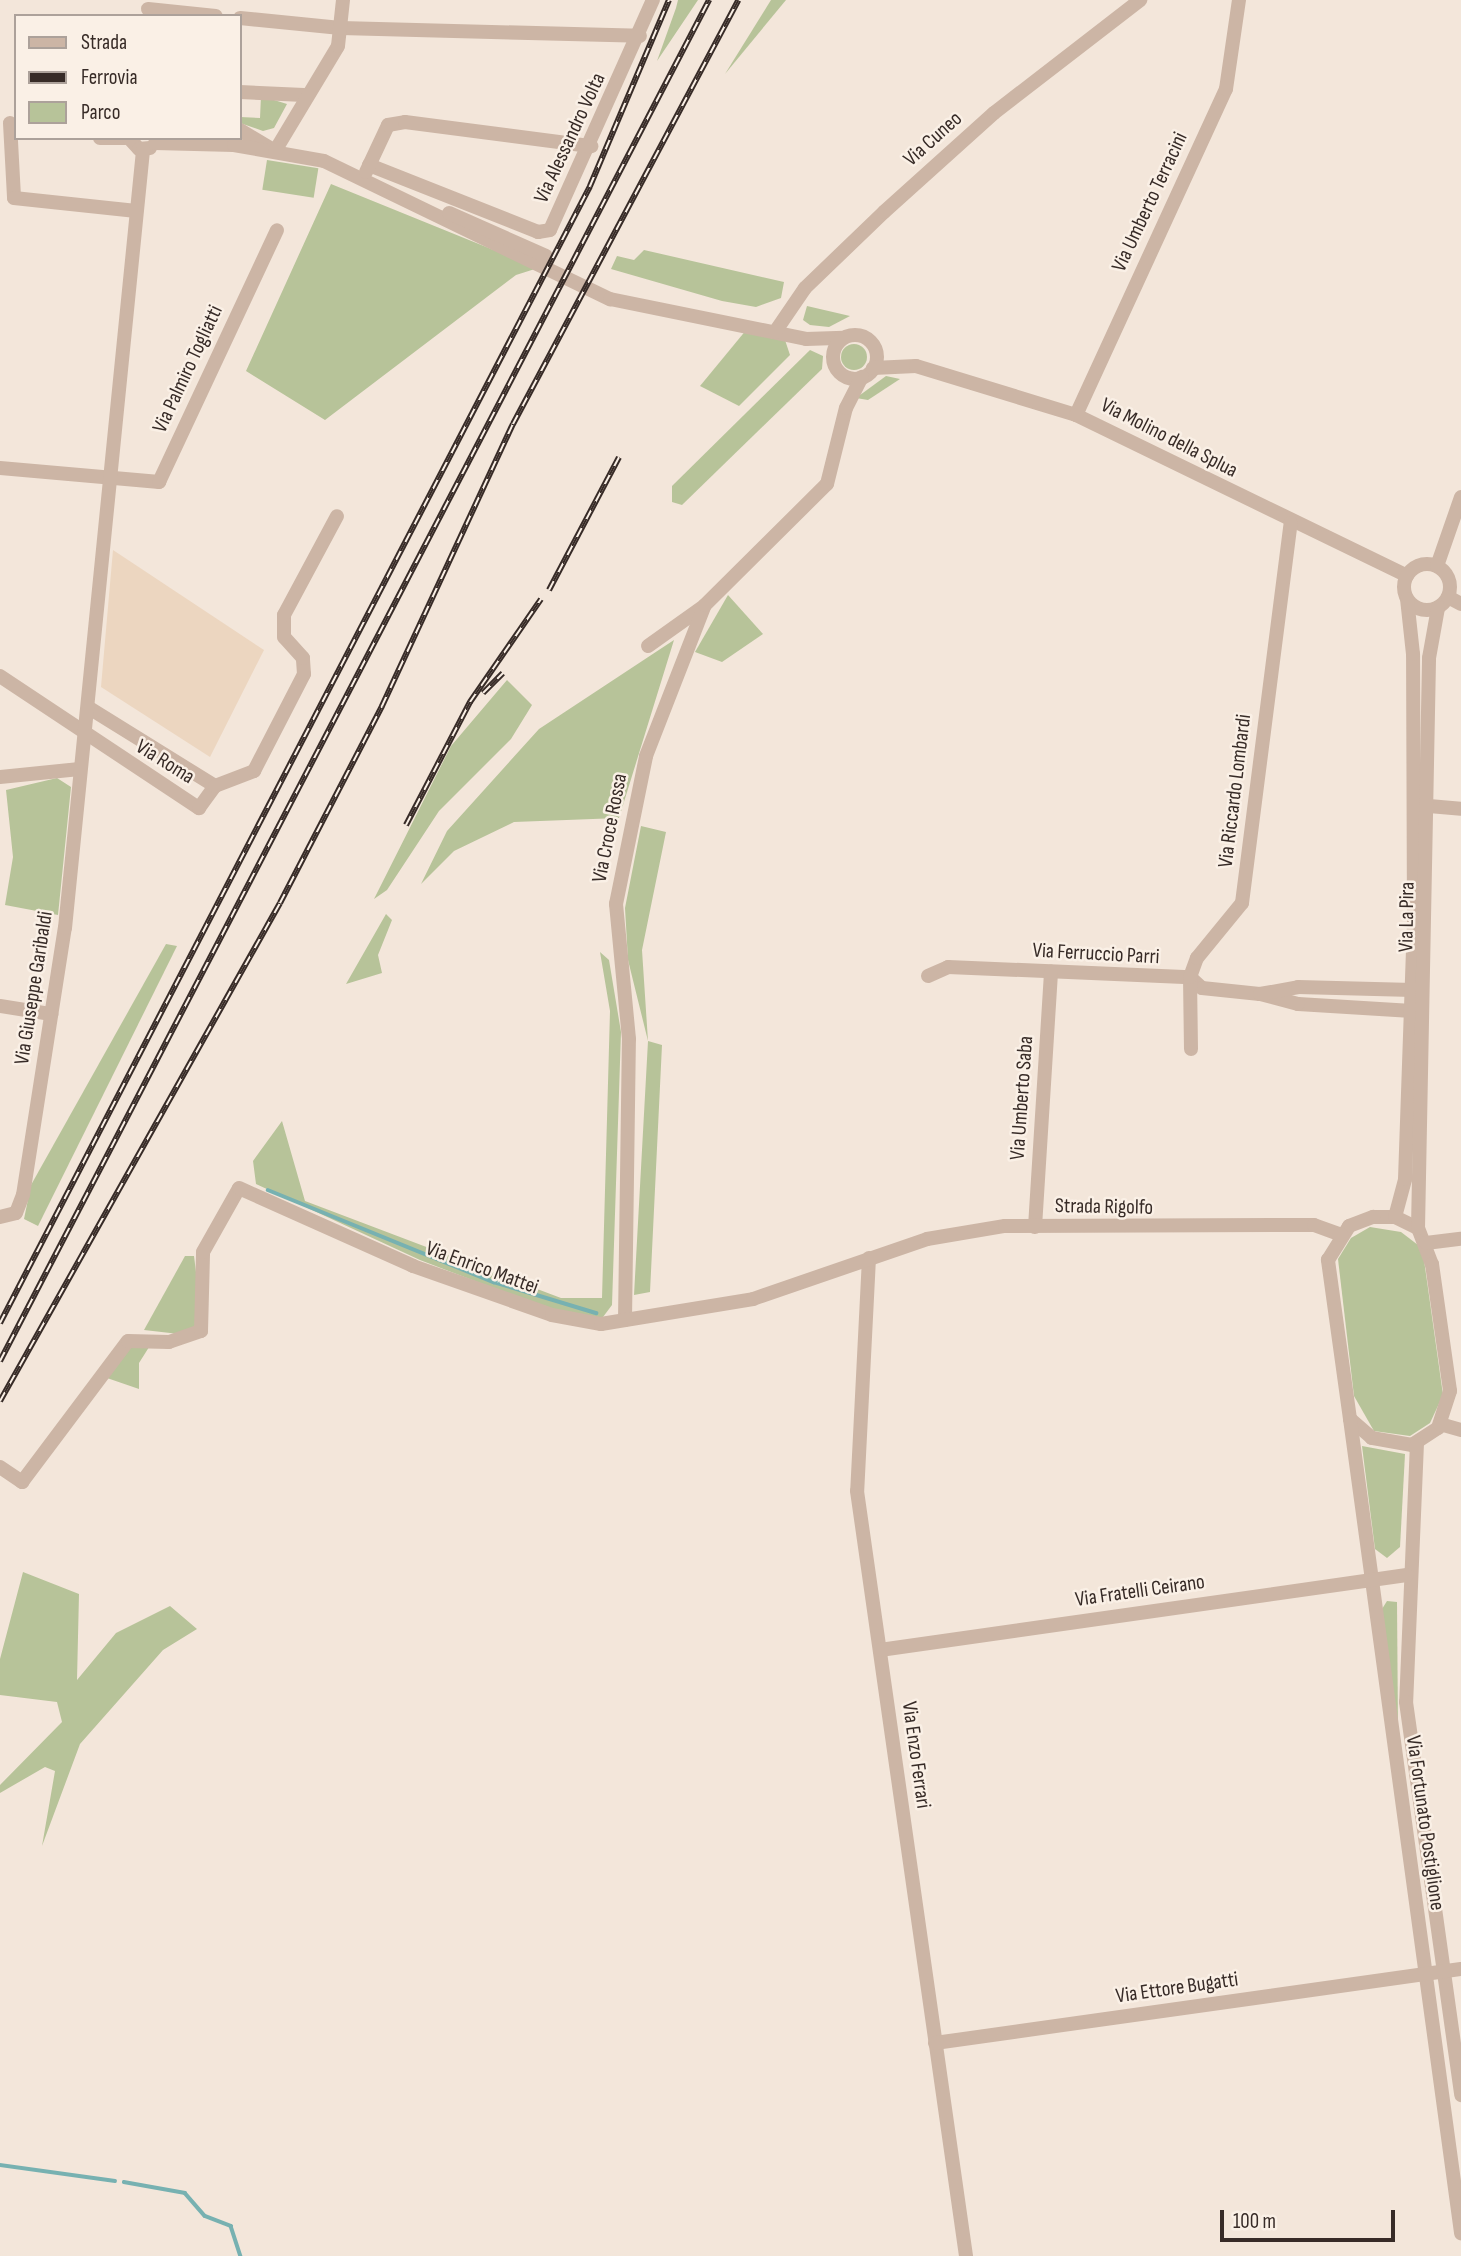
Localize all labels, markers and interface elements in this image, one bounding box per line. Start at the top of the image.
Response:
legend [14,14,242,140]
text: Strada [81,30,127,55]
text: Ferrovia [81,65,138,90]
street label: Via Alessandro Volta [529,69,611,207]
text: Parco [81,100,120,125]
street label: Via Cuneo [899,106,967,172]
street label: Via Umberto Terracini [1107,128,1193,276]
street label: Via Palmiro Togliatti [147,301,229,437]
street label: Via Molino della Splua [1096,393,1242,483]
street label: Via Riccardo Lombardi [1213,713,1257,869]
street label: Via Roma [131,734,199,790]
street label: Via Croce Rossa [587,771,633,885]
street label: Via La Pira [1394,882,1420,952]
street label: Via Giuseppe Garibaldi [9,910,59,1066]
street label: Via Ferruccio Parri [1032,938,1160,970]
street label: Via Umberto Saba [1005,1035,1039,1161]
street label: Strada Rigolfo [1055,1194,1153,1220]
street label: Via Enrico Mattei [422,1236,542,1300]
street label: Via Fratelli Ceirano [1074,1569,1206,1613]
street label: Via Enzo Ferrari [896,1700,936,1810]
street label: Via Fortunato Postiglione [1400,1734,1450,1912]
street label: Via Ettore Bugatti [1114,1967,1240,2009]
scale bar [1223,2196,1398,2240]
text: 100 m [1233,2209,1276,2234]

